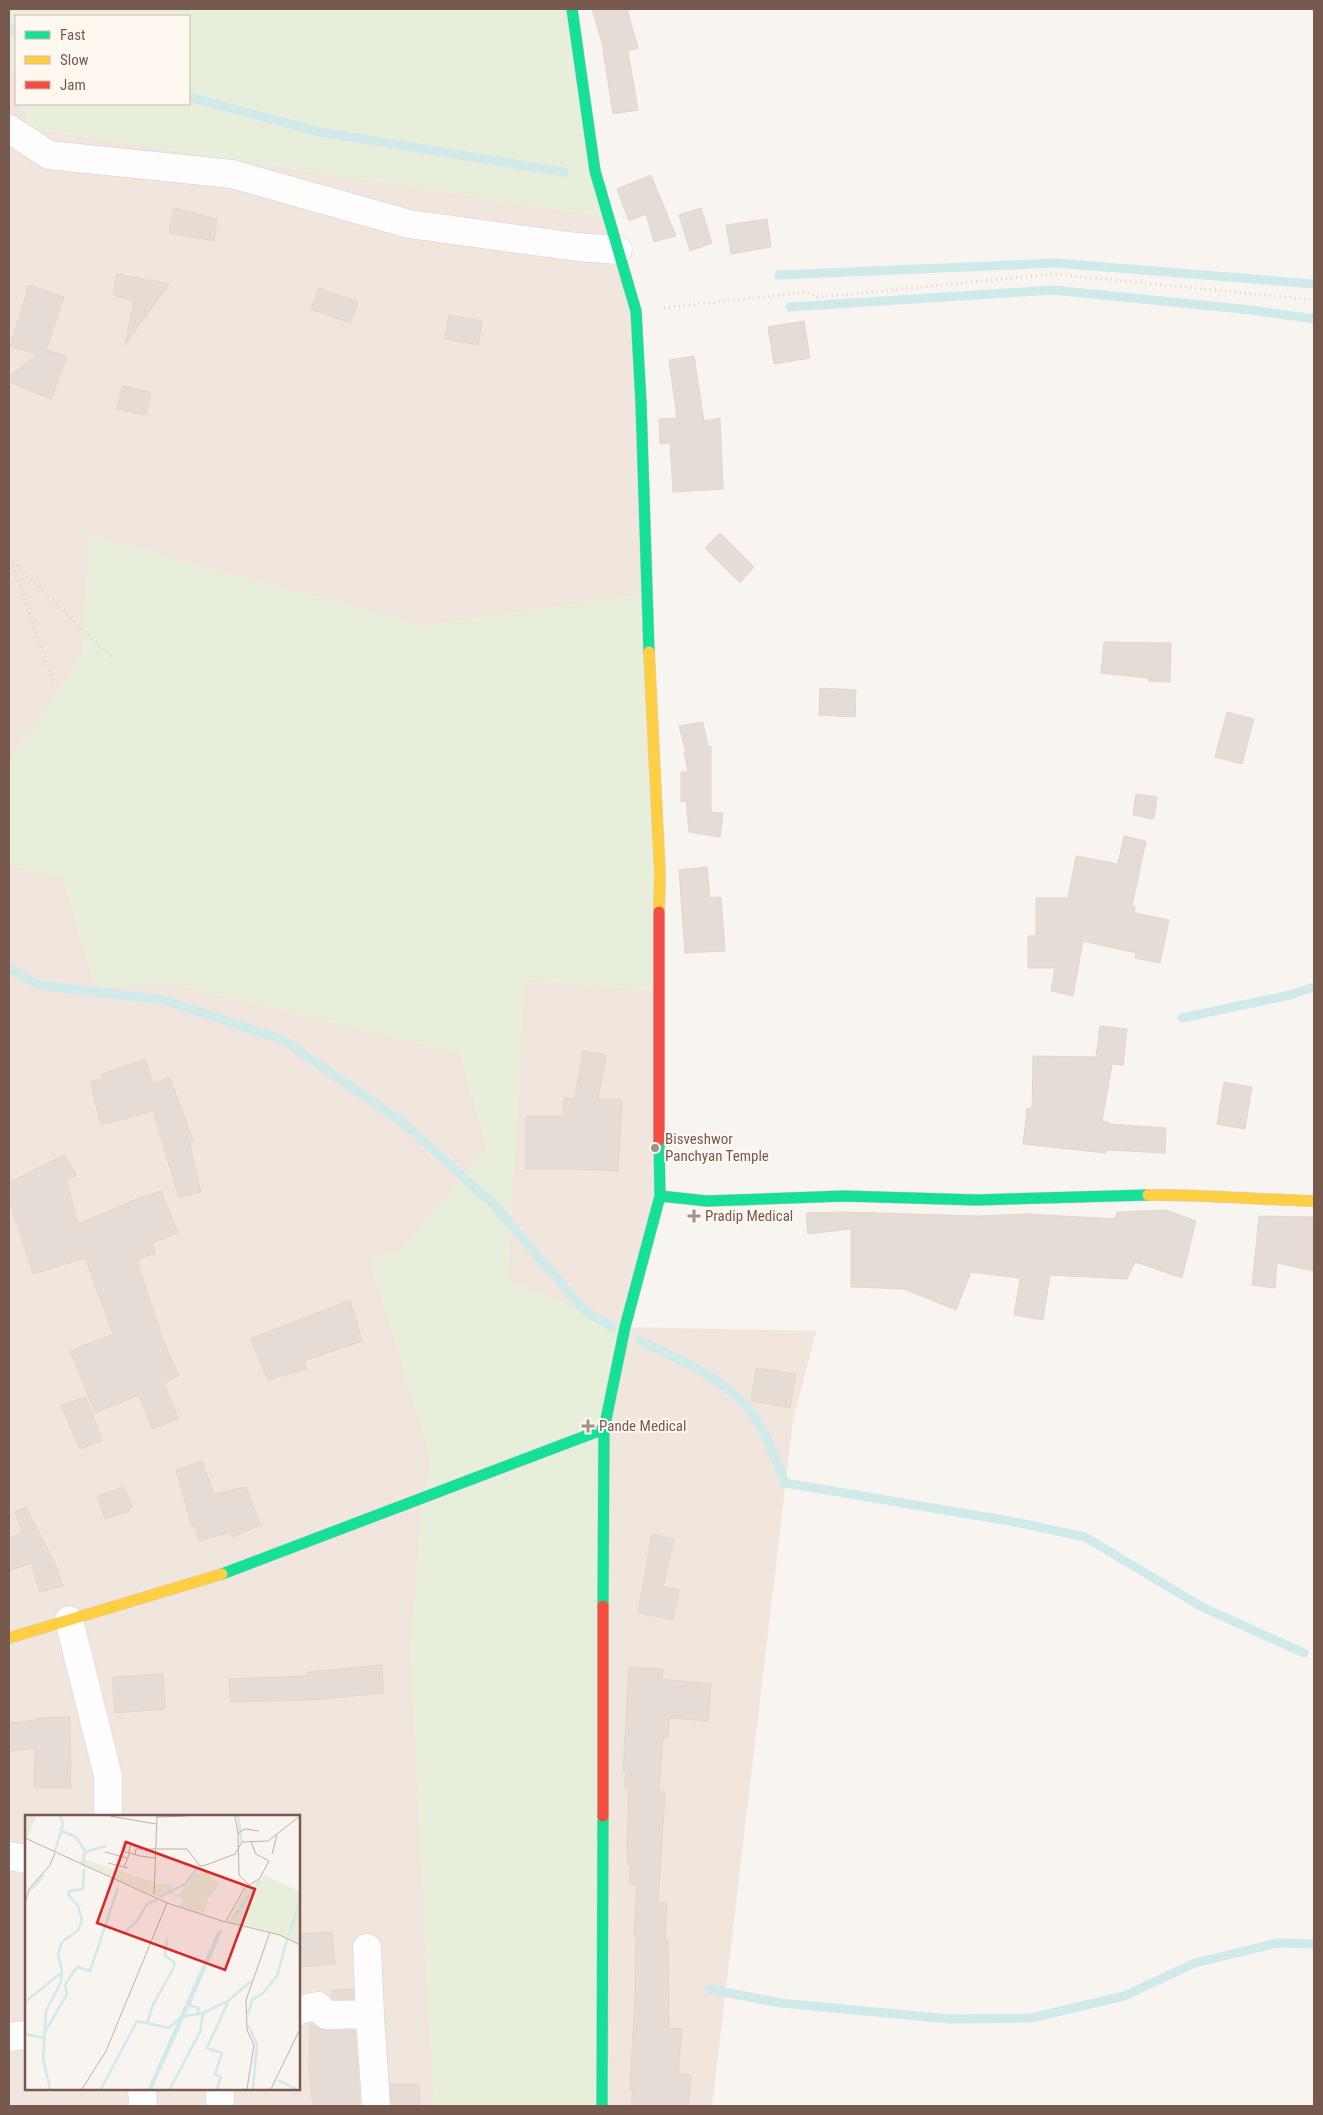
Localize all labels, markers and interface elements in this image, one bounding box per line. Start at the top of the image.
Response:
legend [15,15,190,105]
text: Fast [60,26,85,44]
text: Slow [60,51,89,69]
text: Jam [60,76,86,94]
place label: Bisveshwor Panchyan Temple [665,1130,769,1165]
marker: Bisveshwor Panchyan Temple [649,1142,661,1154]
place label: Pradip Medical [705,1207,793,1225]
marker: Pradip Medical [687,1209,701,1223]
place label: Pande Medical [599,1417,686,1435]
marker: Pande Medical [581,1419,595,1433]
inset map [25,1815,300,2090]

